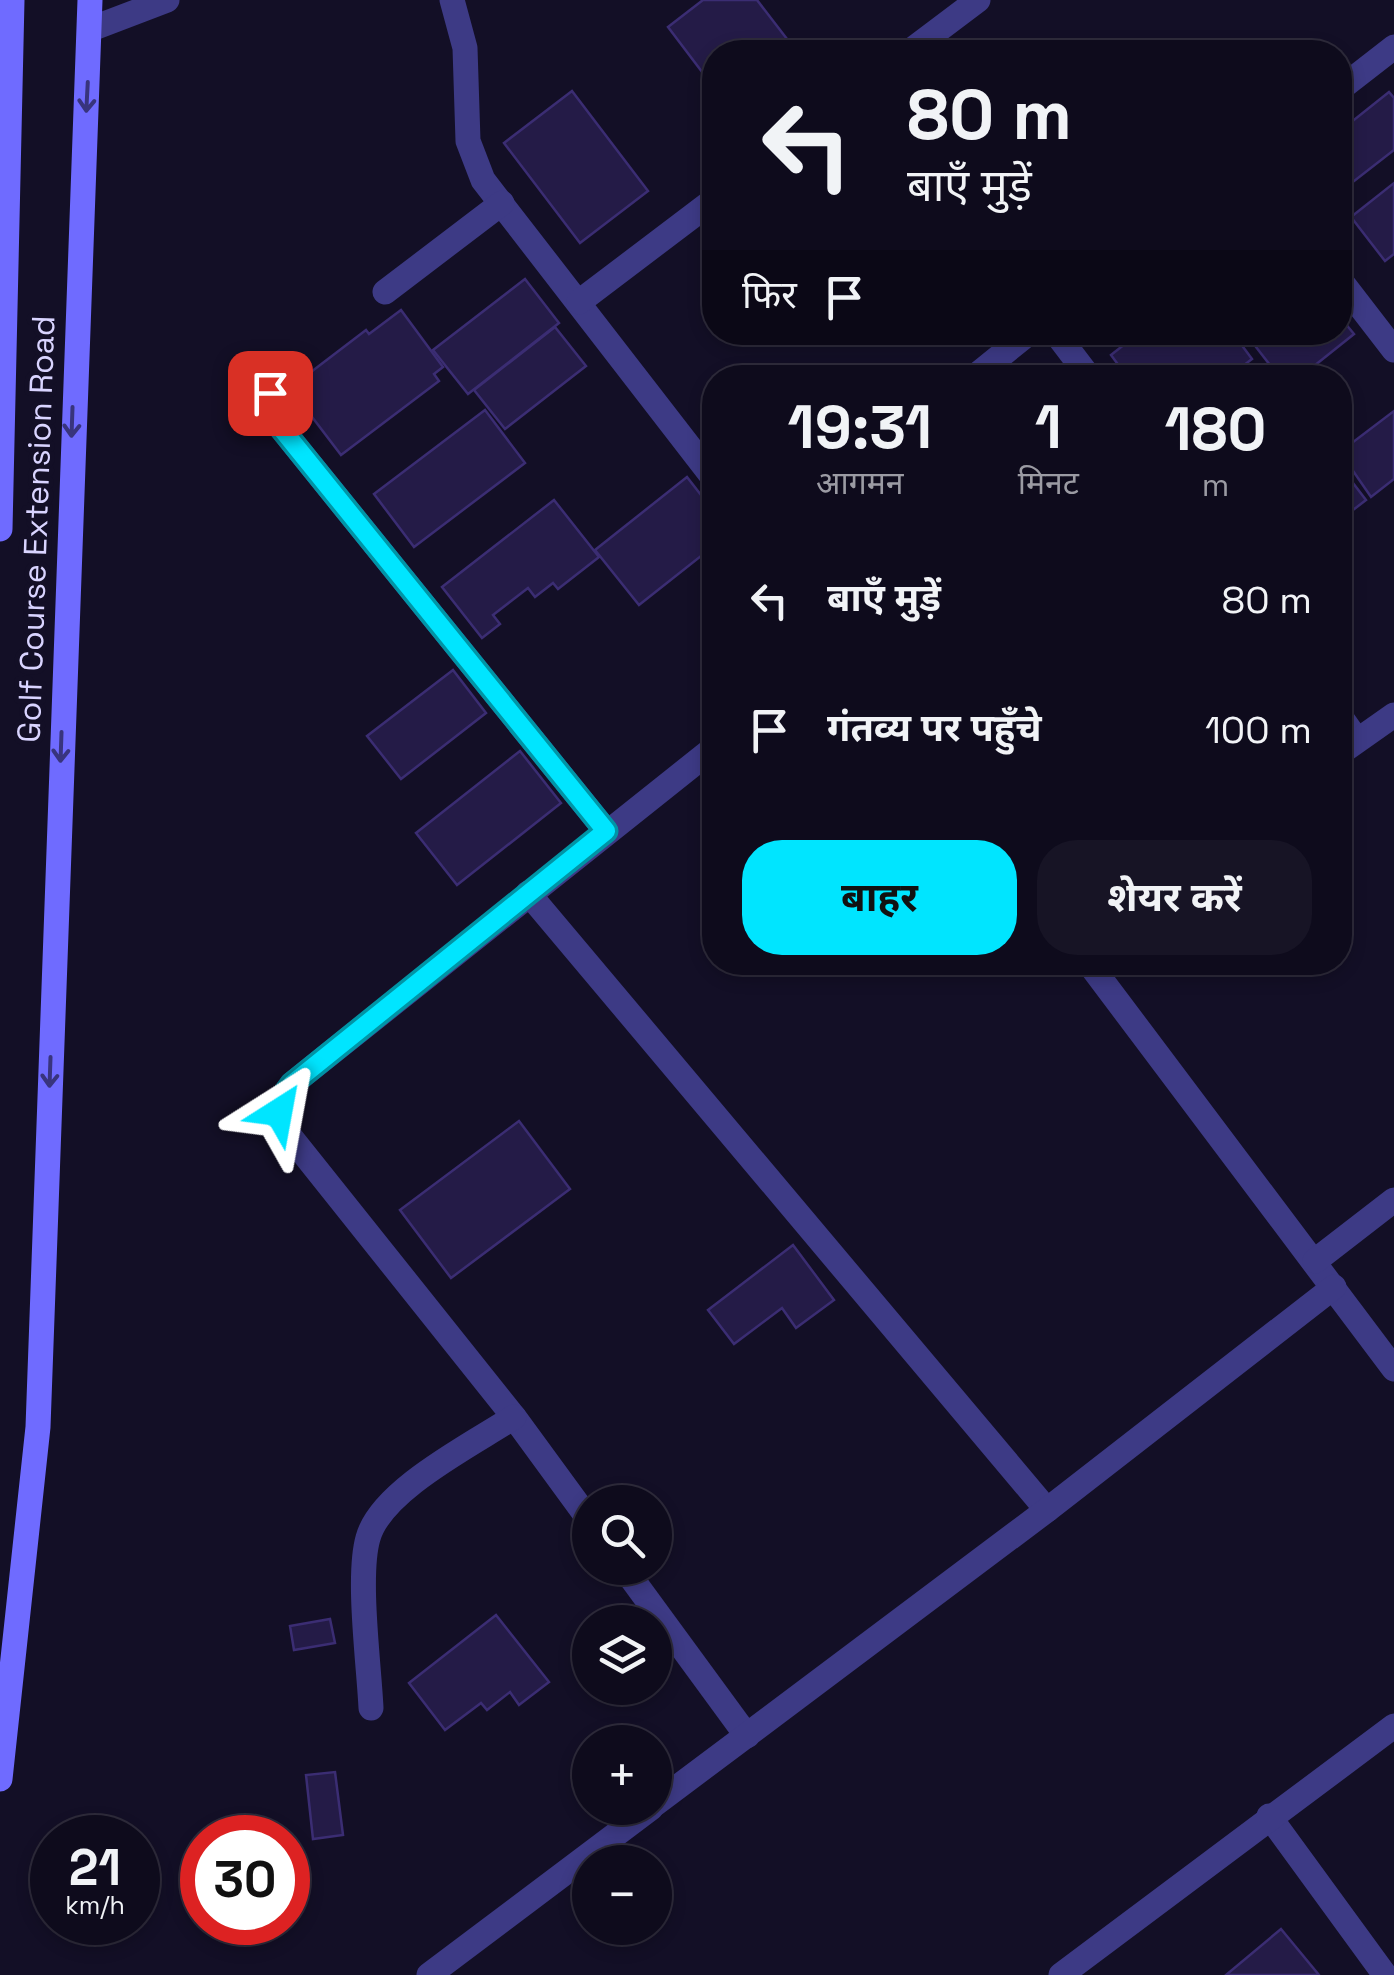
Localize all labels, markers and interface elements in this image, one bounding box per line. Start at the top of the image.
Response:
text: 80 m [907,70,1072,159]
icon: left [742,80,872,210]
one-way arrow [78,81,97,113]
text: बाएँ मुड़ें [907,157,1032,214]
icon: arrive [817,270,872,325]
text: फिर [742,271,797,319]
street label: Golf Course Extension Road [9,315,63,743]
pin [228,351,313,436]
icon: arrive [243,366,298,421]
text: 19:31 [788,389,932,466]
text: 1 [1035,389,1062,466]
text: 180 [1164,391,1266,468]
one-way arrow [62,406,81,438]
text: आगमन [816,463,904,503]
text: मिनट [1018,463,1079,503]
text: m [1202,465,1229,505]
icon: left [742,573,797,628]
text: बाएँ मुड़ें [827,574,941,622]
text: 80 m [1222,576,1312,624]
icon: arrive [742,703,797,758]
text: गंतव्य पर पहुँचे [827,704,1042,752]
text: 100 m [1205,706,1312,754]
one-way arrow [51,730,70,762]
button: बाहर [742,840,1017,955]
button: शेयर करें [1037,840,1312,955]
one-way arrow [40,1055,59,1087]
position arrow [227,1060,331,1164]
map controls [572,1485,672,1945]
button: search [572,1485,672,1585]
button: layers [572,1605,672,1705]
button: + [572,1725,672,1825]
speed limit sign: 30 [180,1815,310,1945]
text: 21 [69,1836,121,1900]
button: − [572,1845,672,1945]
text: km/h [65,1889,125,1921]

